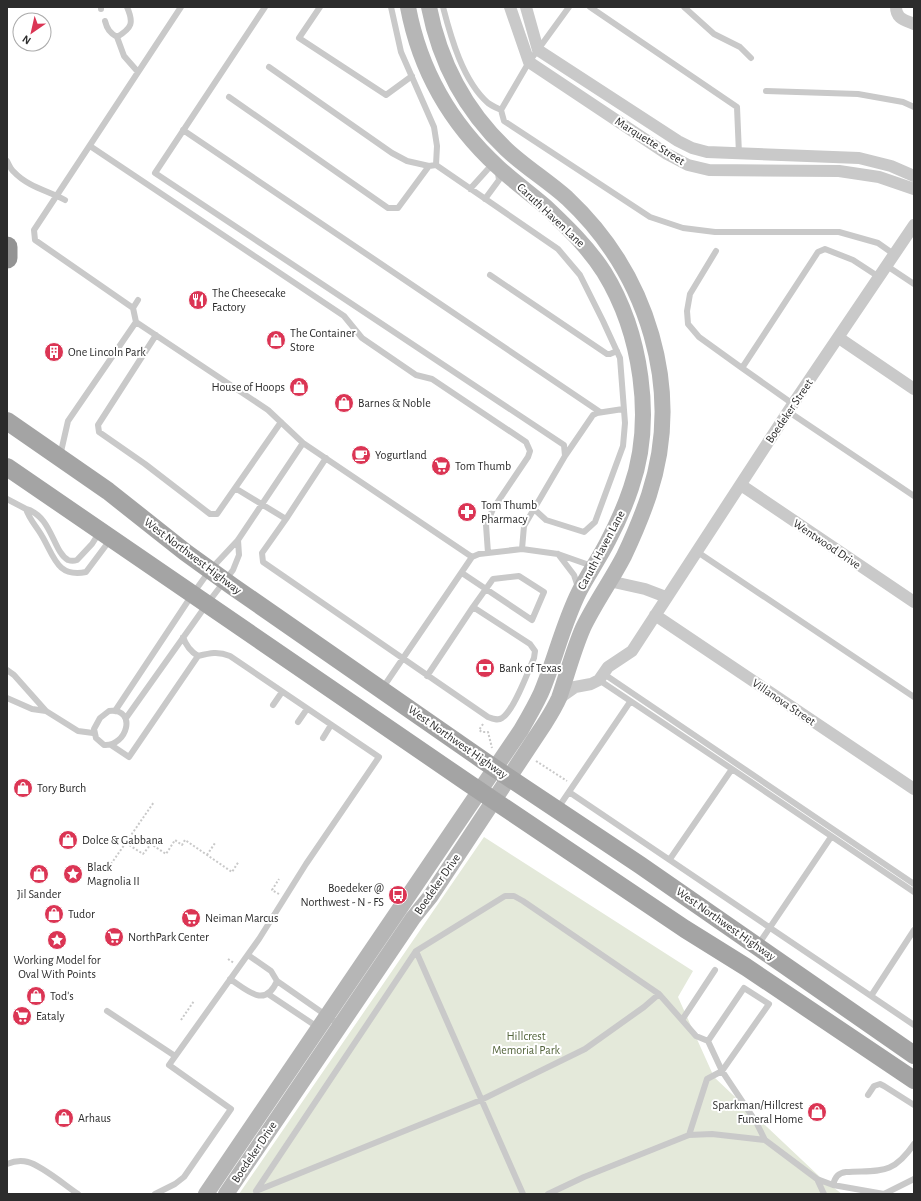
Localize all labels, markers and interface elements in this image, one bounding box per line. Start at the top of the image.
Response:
north arrow [12,12,52,52]
text: N [20,33,33,47]
street label: Marquette Street [613,115,687,167]
street label: Caruth Haven Lane [515,181,587,249]
place label: The Cheesecake Factory [212,287,286,314]
restaurant icon: The Cheesecake Factory [187,289,209,311]
place label: The Container Store [290,327,355,353]
shop icon: The Container Store [265,329,287,351]
building icon: One Lincoln Park [43,341,65,363]
place label: One Lincoln Park [68,346,146,358]
shop icon: House of Hoops [288,376,310,398]
street label: Boedeker Street [763,377,815,445]
place label: House of Hoops [211,381,285,393]
shop icon: Barnes & Noble [333,392,355,414]
place label: Barnes & Noble [358,397,431,409]
cafe icon: Yogurtland [350,444,372,466]
place label: Yogurtland [375,449,427,461]
supermarket icon: Tom Thumb [430,455,452,477]
place label: Tom Thumb [455,460,511,472]
place label: Tom Thumb Pharmacy [481,499,537,526]
pharmacy icon: Tom Thumb Pharmacy [456,501,478,523]
street label: Caruth Haven Lane [575,508,627,592]
street label: West Northwest Highway [141,516,244,597]
street label: Wentwood Drive [791,517,863,571]
bank icon: Bank of Texas [474,657,496,679]
place label: Bank of Texas [499,662,561,674]
street label: Villanova Street [750,676,818,728]
street label: West Northwest Highway [405,703,510,782]
shop icon: Tory Burch [12,777,34,799]
place label: Tory Burch [37,782,86,795]
shop icon: Dolce & Gabbana [57,829,79,851]
place label: Dolce & Gabbana [82,834,164,846]
street label: Boedeker Drive [412,851,462,917]
place label: Black Magnolia II [87,861,140,887]
shop icon: Jil Sander [28,863,50,885]
place icon: Black Magnolia II [62,863,84,885]
place label: Boedeker @ Northwest - N - FS [300,882,384,908]
bus stop icon: Boedeker @ Northwest - N - FS [387,884,409,906]
street label: West Northwest Highway [673,885,778,964]
place label: Jil Sander [17,888,61,900]
shop icon: Tudor [43,903,65,925]
supermarket icon: Neiman Marcus [180,907,202,929]
place label: Tudor [68,908,95,920]
place label: Neiman Marcus [205,912,278,924]
supermarket icon: NorthPark Center [103,926,125,948]
place icon: Working Model for Oval With Points [46,929,68,951]
place label: NorthPark Center [128,931,209,943]
place label: Working Model for Oval With Points [13,954,101,980]
shop icon: Tod's [25,985,47,1007]
place label: Tod's [50,990,74,1002]
supermarket icon: Eataly [11,1005,33,1027]
place label: Eataly [36,1010,65,1023]
park label: Hillcrest Memorial Park [492,1030,561,1056]
place label: Sparkman/Hillcrest Funeral Home [713,1099,803,1125]
shop icon: Sparkman/Hillcrest Funeral Home [806,1101,828,1123]
shop icon: Arhaus [53,1107,75,1129]
place label: Arhaus [78,1112,111,1124]
street label: Boedeker Drive [229,1119,279,1185]

